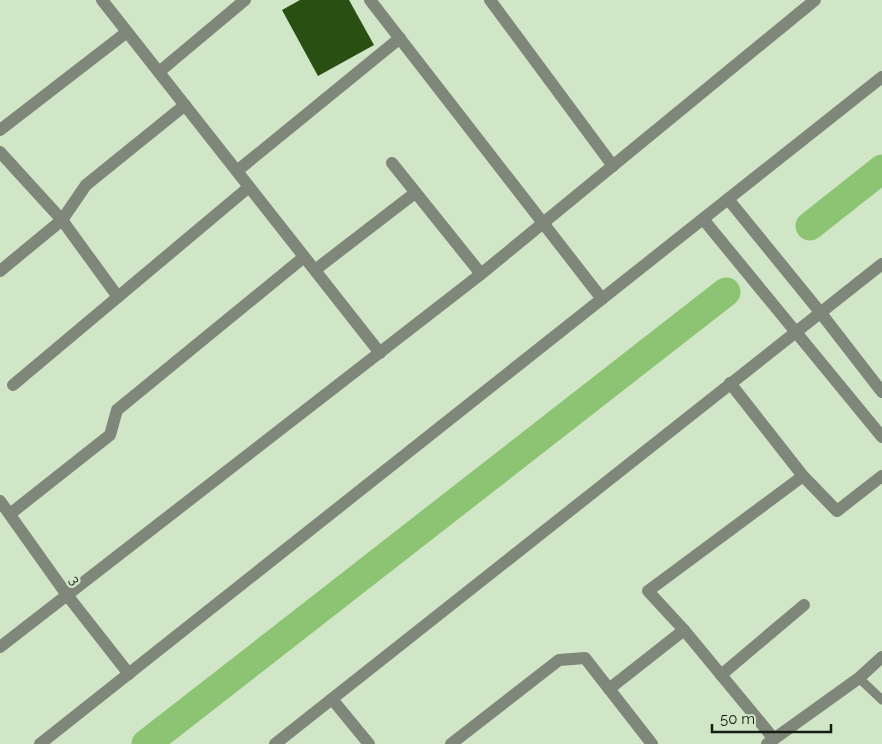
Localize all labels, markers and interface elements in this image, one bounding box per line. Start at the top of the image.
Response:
street label: 3 [66,572,84,588]
scale bar [712,702,831,734]
text: 50 m [720,710,755,728]

